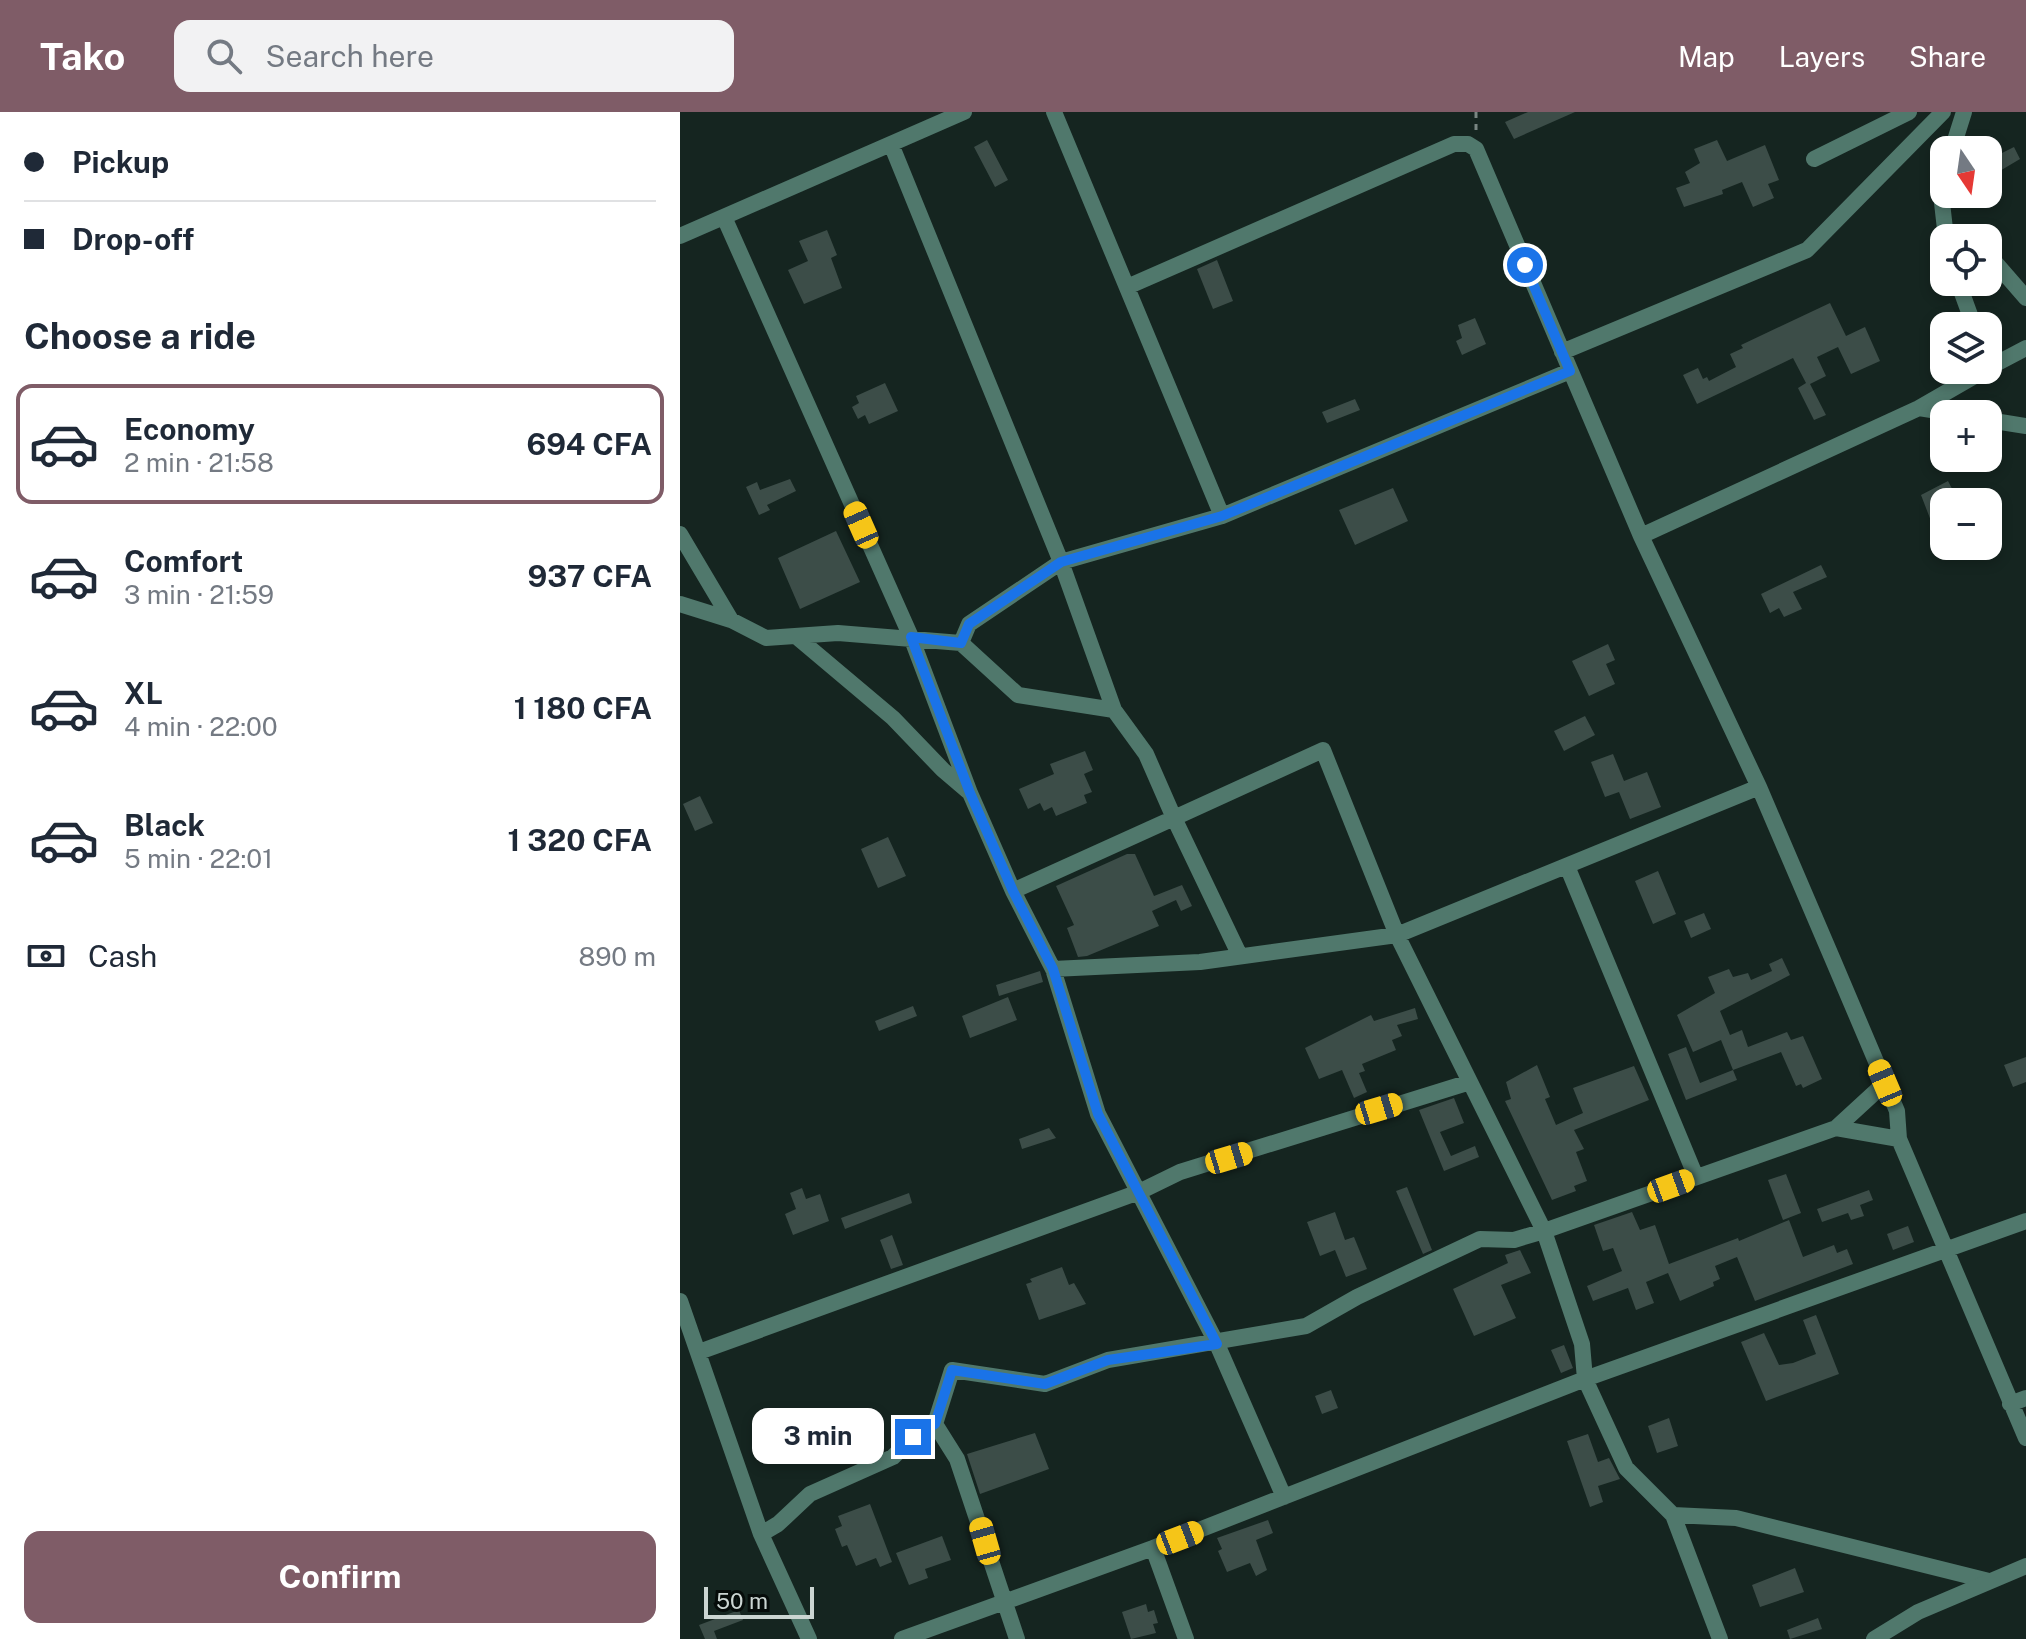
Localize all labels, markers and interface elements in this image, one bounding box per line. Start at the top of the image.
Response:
search box [174,20,734,92]
text: Tako [40,34,126,79]
icon: search [202,34,246,78]
text: Search here [266,38,434,74]
text: Map [1678,40,1735,73]
text: Layers [1779,40,1865,73]
text: Share [1909,40,1986,73]
north arrow [1930,136,2002,208]
map controls [1930,136,2002,560]
text: Pickup [72,144,169,180]
text: Drop-off [72,221,194,257]
button: locate [1930,224,2002,296]
route start [1507,247,1543,283]
button: layers [1930,312,2002,384]
text: Choose a ride [24,315,256,357]
button: + [1930,400,2002,472]
icon: car [28,408,100,480]
text: Economy [124,411,255,447]
text: 694 CFA [526,426,652,462]
text: 2 min · 21:58 [124,447,274,478]
button: − [1930,488,2002,560]
car [840,498,882,552]
icon: car [28,540,100,612]
text: Comfort [124,543,243,579]
text: 937 CFA [528,558,652,594]
text: 3 min · 21:59 [124,579,274,610]
icon: car [28,672,100,744]
text: XL [124,675,163,711]
text: 1 180 CFA [514,690,652,726]
text: 4 min · 22:00 [124,711,278,742]
icon: car [28,804,100,876]
text: Black [124,807,205,843]
text: 1 320 CFA [508,822,652,858]
text: 5 min · 22:01 [124,843,273,874]
icon: cash [24,934,68,978]
text: Cash [88,938,157,974]
text: 890 m [579,941,656,972]
car [1865,1056,1905,1110]
car [1353,1091,1405,1127]
car [1203,1140,1255,1176]
car [1644,1167,1698,1205]
callout: 3 min [753,1409,885,1465]
route end [895,1419,931,1455]
text: 3 min [784,1420,852,1451]
car [967,1515,1003,1567]
car [1153,1518,1207,1558]
button: Confirm [24,1531,656,1623]
scale bar [704,1583,814,1619]
text: 50 m [716,1588,768,1614]

